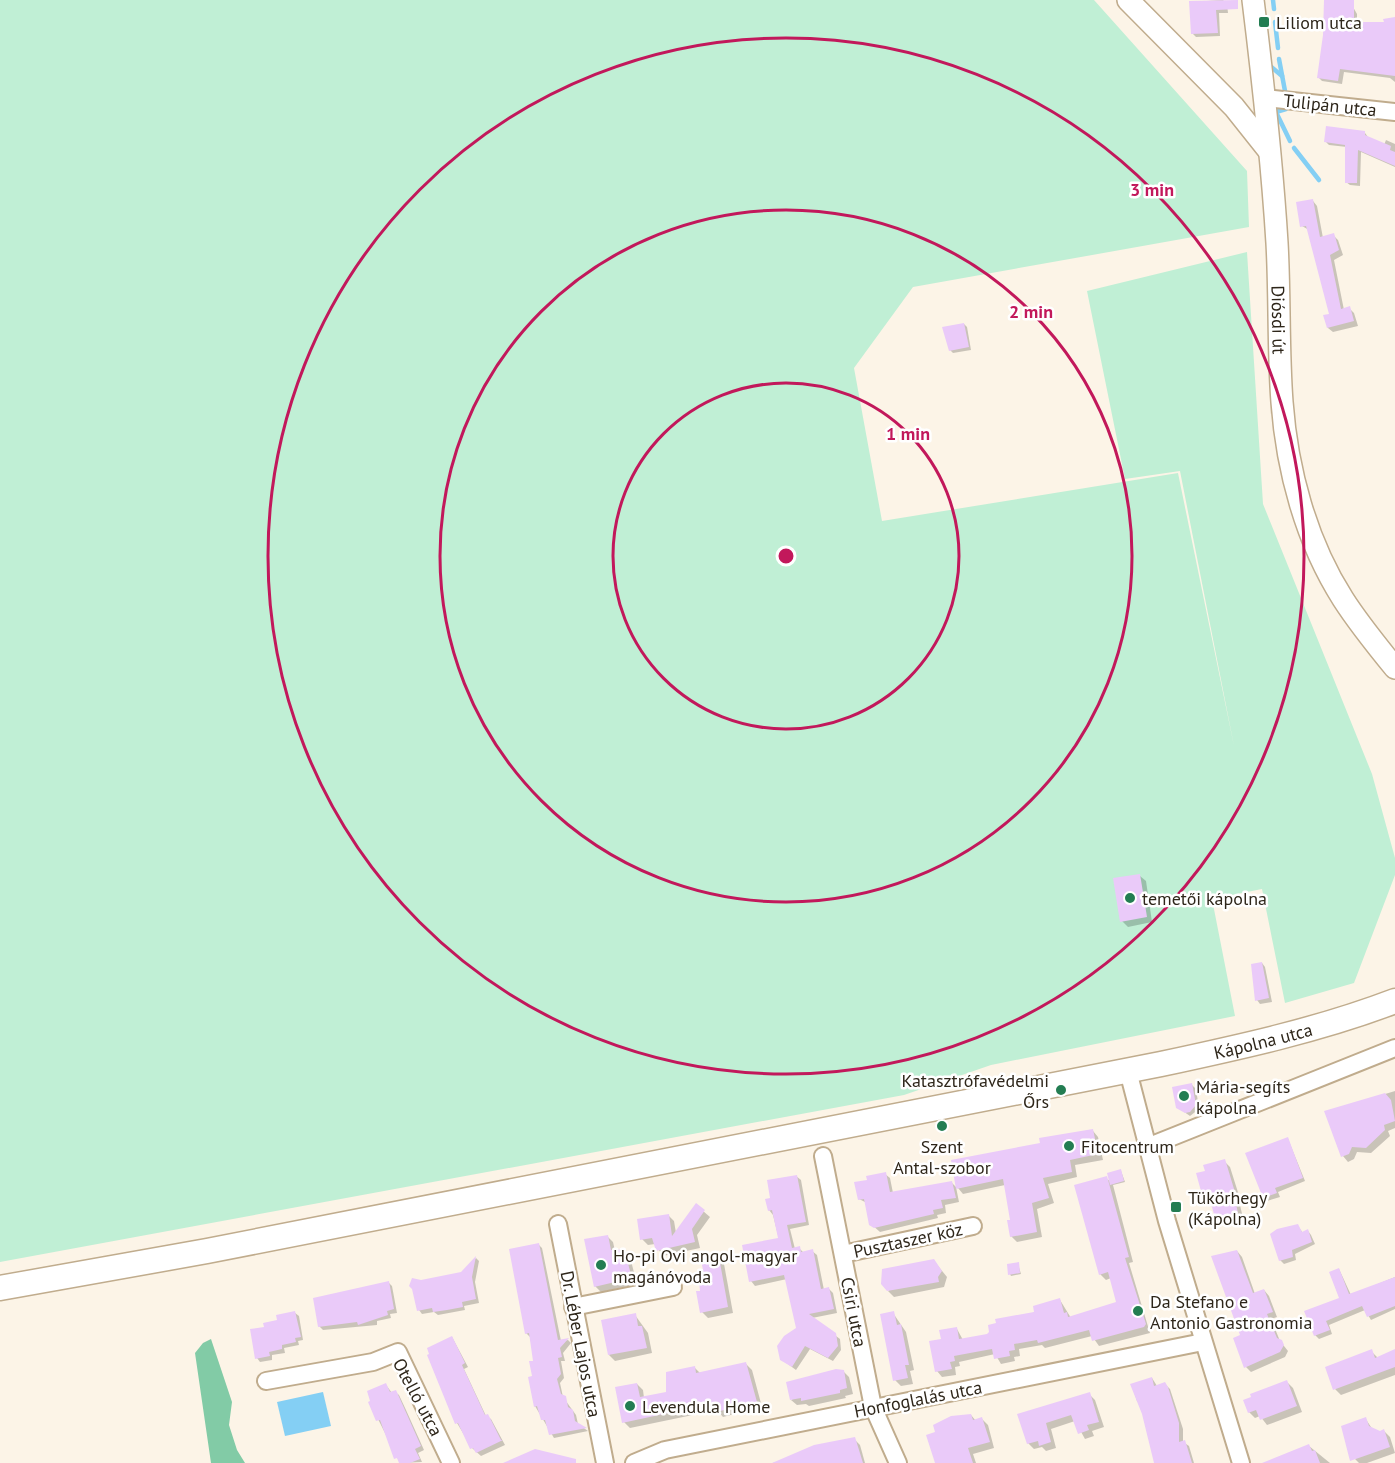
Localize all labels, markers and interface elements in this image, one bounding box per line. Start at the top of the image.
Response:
place label: Liliom utca [1276,11,1362,34]
marker: Liliom utca [1257,15,1271,29]
street label: Tulipán utca [1282,89,1378,121]
text: 3 min [1130,178,1174,201]
street label: Diósdi út [1267,285,1291,355]
text: 2 min [1009,300,1053,323]
text: 1 min [886,422,930,445]
centre of rings [776,546,796,566]
place label: temetői kápolna [1142,887,1267,910]
marker: temetői kápolna [1123,891,1137,905]
street label: Kápolna utca [1211,1017,1315,1064]
place label: Katasztrófavédelmi Őrs [901,1069,1049,1113]
place label: Mária-segíts kápolna [1196,1075,1290,1119]
marker: Katasztrófavédelmi Őrs [1054,1083,1068,1097]
marker: Mária-segíts kápolna [1177,1089,1191,1103]
marker: Szent Antal-szobor [935,1119,949,1133]
place label: Szent Antal-szobor [893,1135,991,1179]
place label: Fitocentrum [1081,1135,1174,1158]
marker: Fitocentrum [1062,1139,1076,1153]
place label: Tükörhegy (Kápolna) [1188,1186,1268,1230]
marker: Tükörhegy (Kápolna) [1169,1200,1183,1214]
street label: Pusztaszer köz [851,1217,965,1263]
place label: Ho-pi Ovi angol-magyar magánóvoda [613,1244,797,1288]
marker: Ho-pi Ovi angol-magyar magánóvoda [594,1258,608,1272]
street label: Dr. Léber Lajos utca [556,1269,606,1419]
street label: Csiri utca [836,1275,872,1349]
place label: Da Stefano e Antonio Gastronomia [1150,1290,1312,1334]
marker: Da Stefano e Antonio Gastronomia [1131,1304,1145,1318]
street label: Otelló utca [388,1354,448,1440]
street label: Honfoglalás utca [852,1375,984,1423]
place label: Levendula Home [642,1395,770,1418]
marker: Levendula Home [623,1399,637,1413]

